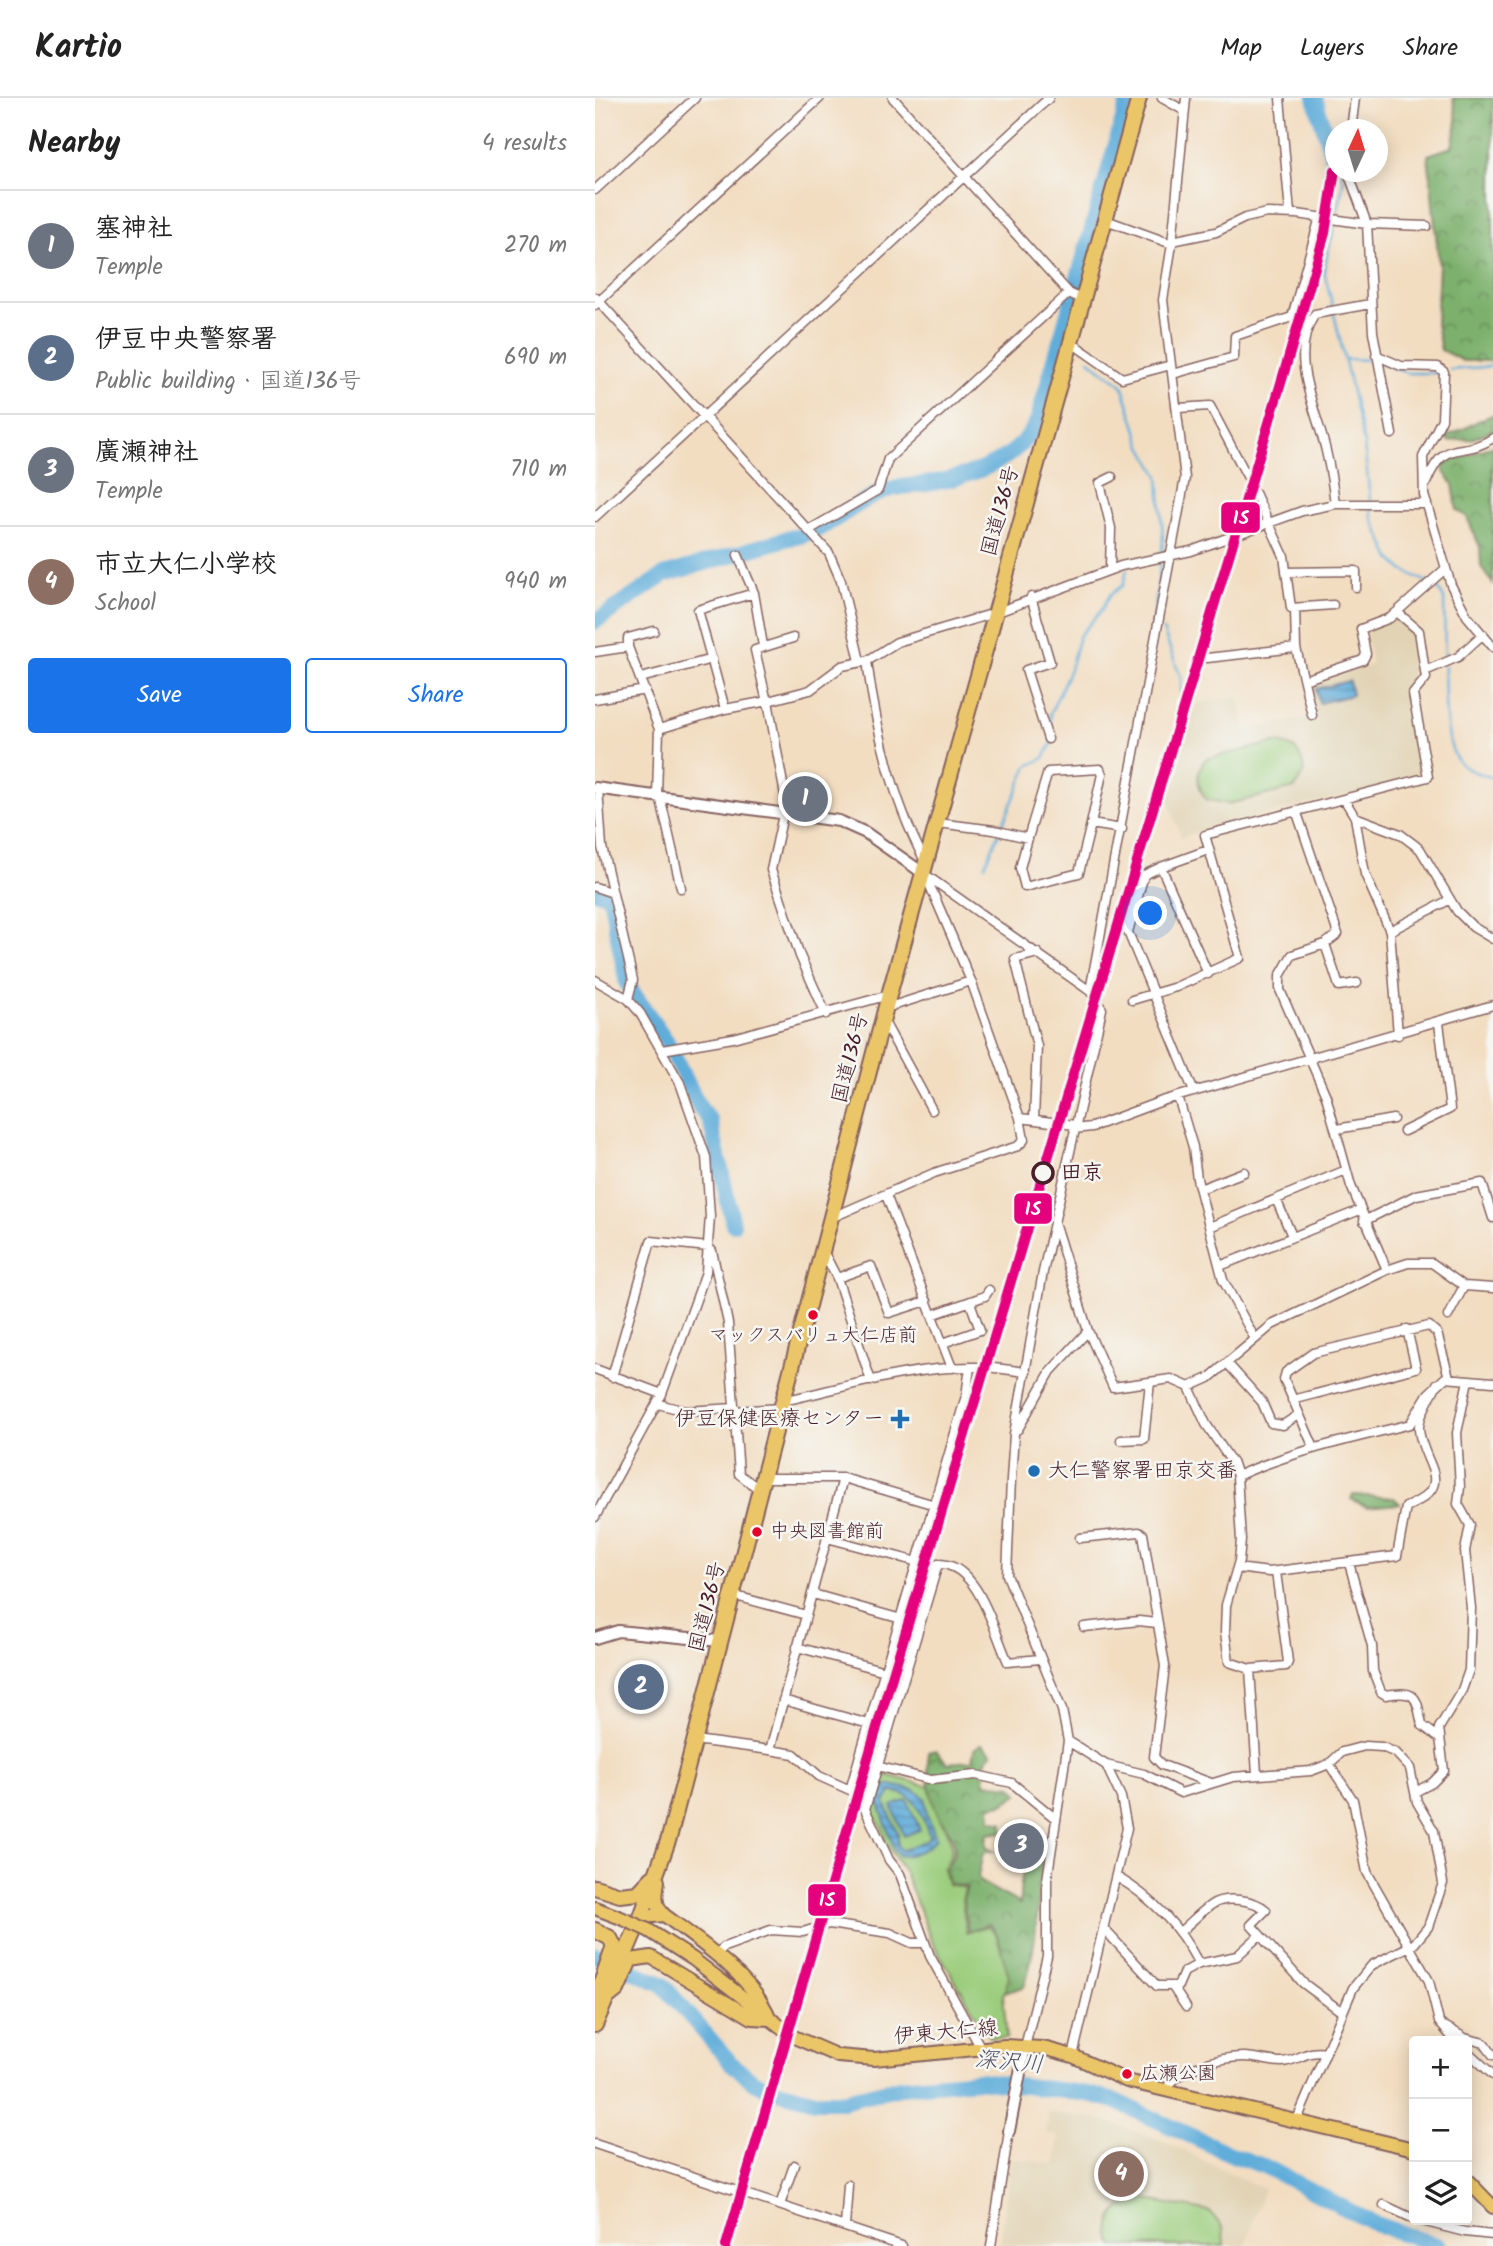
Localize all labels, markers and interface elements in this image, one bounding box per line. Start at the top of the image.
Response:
text: Kartio [35,22,122,75]
text: Map [1220,29,1262,68]
text: Layers [1300,29,1364,68]
text: Share [1402,29,1458,68]
north arrow [1325,119,1388,182]
text: Nearby [28,120,120,168]
text: 4 results [482,126,567,162]
text: 塞神社 [95,208,173,250]
text: 1 [48,228,54,264]
text: 270 m [504,228,567,264]
text: Temple [95,250,163,286]
text: 伊豆中央警察署 [95,319,277,361]
text: 2 [44,340,58,376]
text: 690 m [504,340,567,376]
text: Public building · 国道136号 [95,364,362,400]
text: 廣瀬神社 [95,432,199,474]
text: 3 [45,452,57,488]
text: 710 m [510,452,567,488]
street label: 国道136号 [973,462,1029,560]
text: Temple [95,474,163,510]
line badge: IS [1220,501,1261,534]
text: IS [1233,504,1250,534]
text: 市立大仁小学校 [95,544,277,586]
text: 4 [45,564,57,600]
text: 940 m [504,564,567,600]
text: School [95,586,156,622]
button: Save [28,658,291,733]
button: Share [305,658,567,733]
pin: 1 [782,773,828,825]
your location [1133,896,1167,930]
street label: 国道136号 [824,1009,878,1107]
place label: 田京 [1061,1157,1103,1190]
marker: 田京 [1032,1162,1054,1184]
line badge: IS [1013,1192,1053,1225]
text: IS [1025,1195,1042,1225]
marker: マックスバリュ大仁店前 [806,1308,820,1322]
place label: マックスバリュ大仁店前 [709,1321,917,1351]
place label: 伊豆保健医療センター [675,1403,884,1436]
marker: 伊豆保健医療センター [890,1409,910,1429]
place label: 大仁警察署田京交番 [1048,1455,1237,1488]
marker: 大仁警察署田京交番 [1026,1463,1042,1479]
place label: 中央図書館前 [770,1517,884,1547]
marker: 中央図書館前 [750,1525,764,1539]
street label: 国道136号 [681,1558,735,1656]
pin: 2 [618,1661,664,1713]
pin: 3 [998,1820,1044,1872]
line badge: IS [807,1883,847,1917]
text: IS [819,1886,836,1916]
street label: 伊東大仁線 [892,2012,1000,2054]
map controls [1409,2036,1472,2225]
button: + [1409,2036,1472,2099]
water label: 深沢川 [973,2042,1045,2084]
place label: 広瀬公園 [1140,2059,1216,2089]
marker: 広瀬公園 [1120,2067,1134,2081]
button: − [1409,2099,1472,2162]
pin: 4 [1098,2148,1144,2200]
button: layers [1409,2162,1472,2225]

